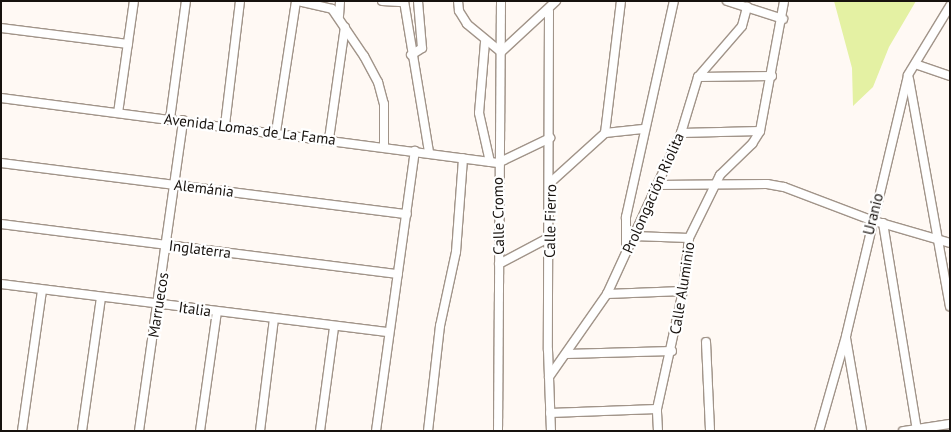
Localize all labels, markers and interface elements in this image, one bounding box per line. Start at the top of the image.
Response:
street label: Avenida Lomas de La Fama [163,110,337,148]
street label: Prolongación Riolita [618,130,688,256]
street label: Alemánia [173,175,235,201]
street label: Calle Cromo [488,177,508,255]
street label: Calle Fierro [540,184,560,258]
street label: Uranio [859,191,887,237]
street label: Inglaterra [168,236,232,262]
street label: Calle Aluminio [666,240,698,336]
street label: Marruecos [144,271,172,339]
street label: Italia [178,298,212,320]

